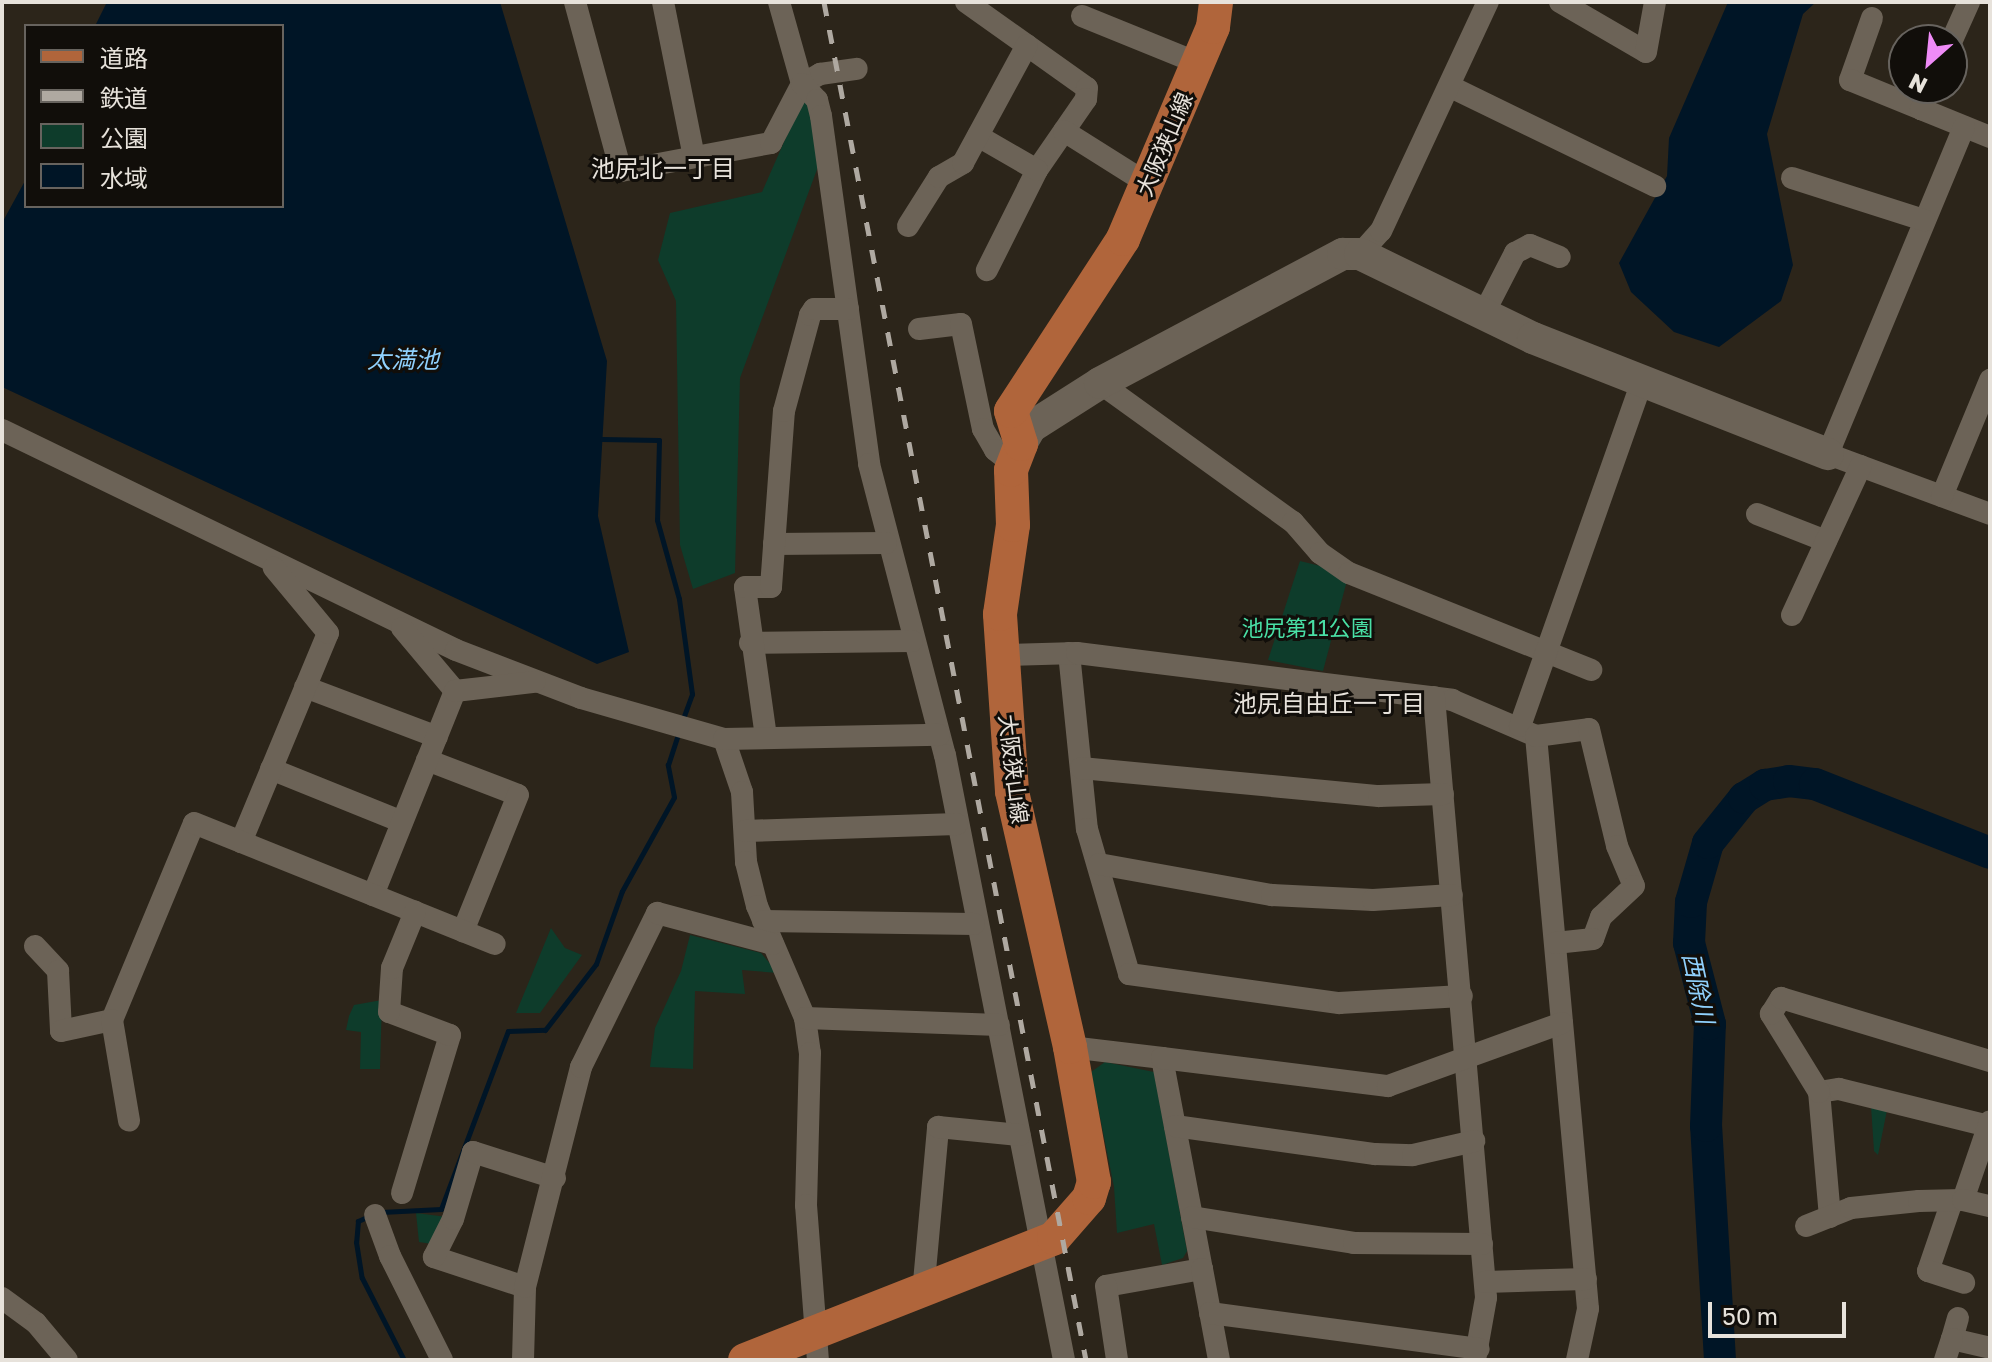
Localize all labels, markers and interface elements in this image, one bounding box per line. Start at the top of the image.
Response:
legend [24,24,284,208]
north arrow [1888,24,1968,104]
text: 道路 [100,43,148,72]
text: N [1904,68,1931,100]
text: 鉄道 [100,83,148,112]
street label: 大阪狭山線 [1130,88,1198,200]
text: 公園 [100,123,148,152]
district label: 池尻北一丁目 [591,154,735,182]
text: 水域 [100,163,148,192]
water label: 太満池 [367,345,439,373]
park label: 池尻第11公園 [1241,615,1373,641]
district label: 池尻自由丘一丁目 [1233,689,1425,717]
street label: 大阪狭山線 [994,713,1034,825]
water label: 西除川 [1677,950,1721,1026]
scale bar [1712,1286,1850,1336]
text: 50 m [1722,1301,1778,1330]

